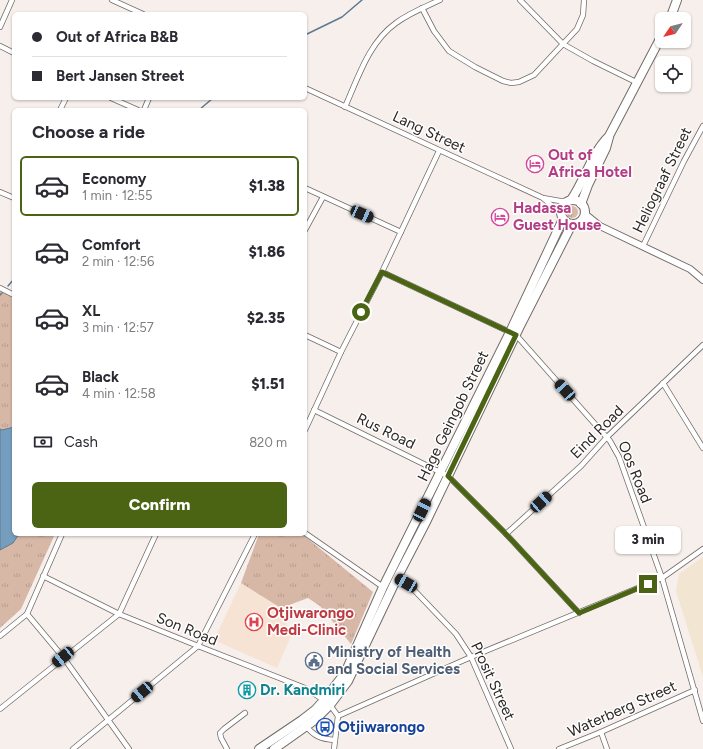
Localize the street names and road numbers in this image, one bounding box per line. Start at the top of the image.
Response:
street label: Lang Street [390,107,469,157]
street label: Heliograaf Street [629,124,696,236]
street label: Hage Geingob Street [414,347,493,484]
street label: Eind Road [567,402,627,462]
street label: Rus Road [354,409,418,453]
street label: Oos Road [614,438,656,506]
street label: Son Road [154,609,220,649]
street label: Prosit Street [467,639,519,723]
street label: Waterberg Street [565,677,679,741]

